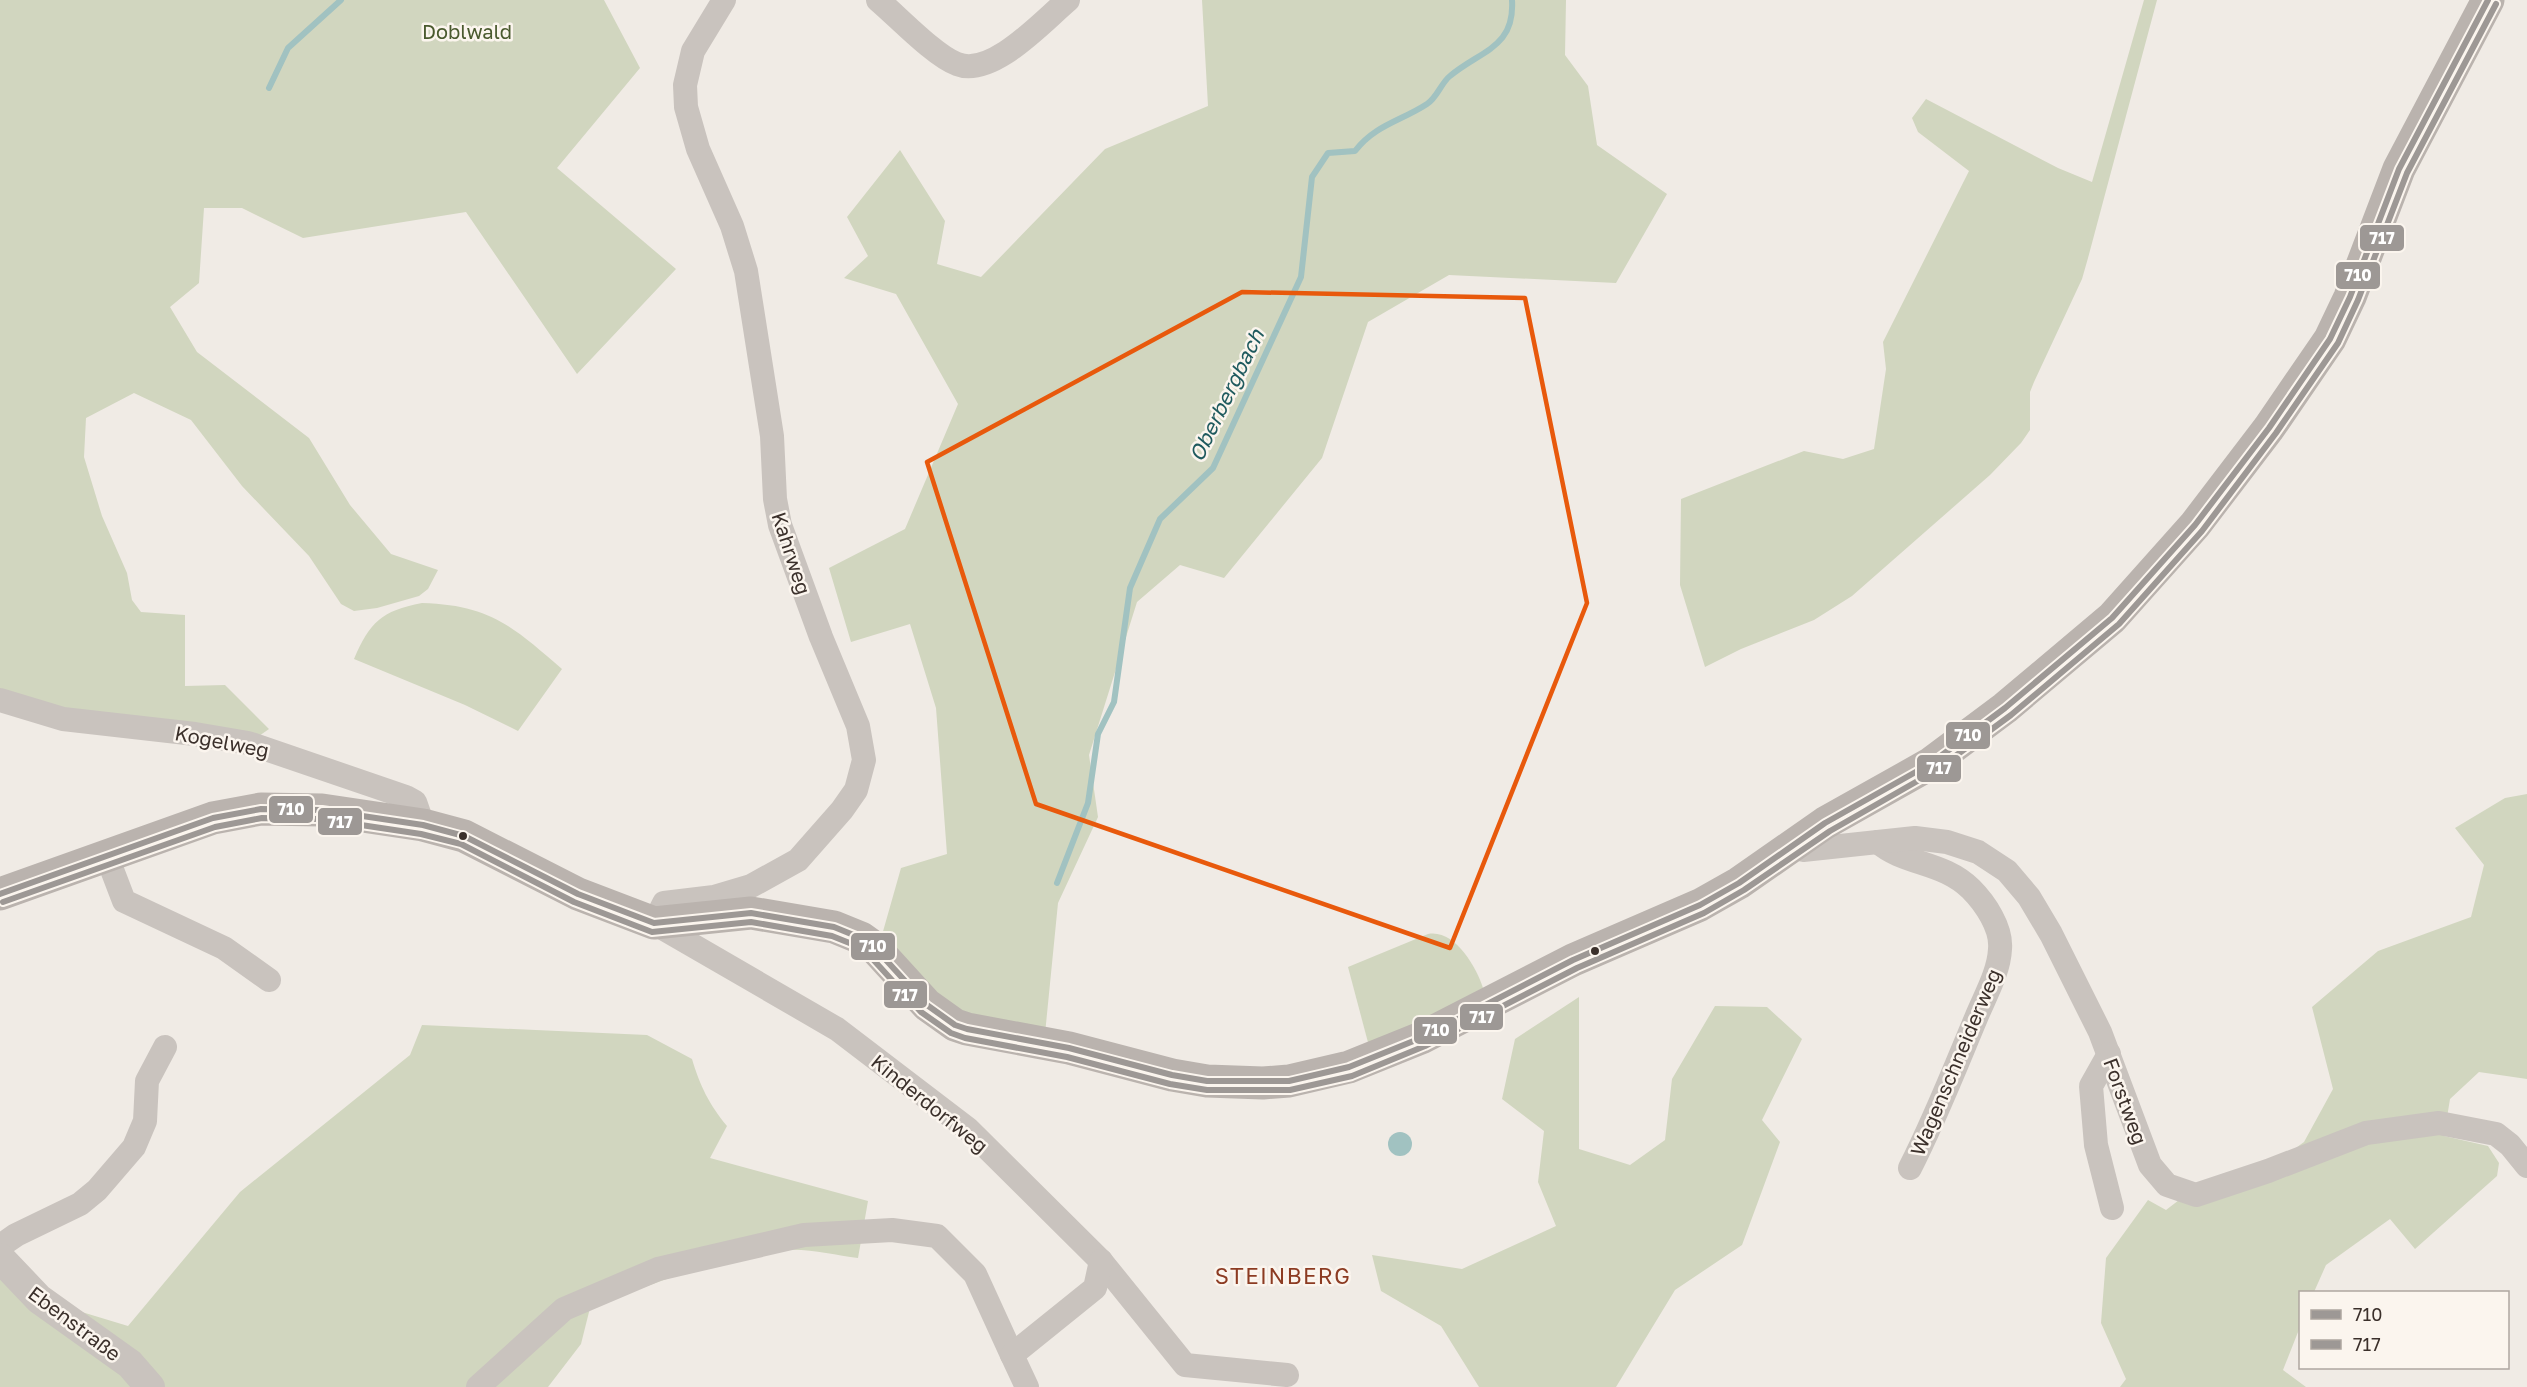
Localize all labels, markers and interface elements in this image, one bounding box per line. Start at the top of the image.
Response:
park label: Doblwald [422,19,512,43]
line badge: 717 [2359,224,2405,252]
text: 717 [2369,228,2395,248]
line badge: 710 [2335,261,2381,290]
text: 710 [2344,265,2372,285]
water label: Oberbergbach [1183,324,1270,465]
street label: Kahrweg [767,509,817,597]
street label: Kogelweg [173,720,271,762]
line badge: 710 [1945,721,1991,750]
text: 710 [1954,725,1982,745]
line badge: 717 [1916,754,1962,783]
text: 717 [1926,758,1952,778]
line badge: 710 [268,795,314,824]
text: 710 [277,799,305,819]
line badge: 717 [317,807,363,836]
text: 717 [327,812,353,832]
unlabelled marker [457,830,469,842]
line badge: 710 [850,932,896,961]
text: 710 [859,936,887,956]
unlabelled marker [1589,945,1601,957]
street label: Wagenschneiderweg [1905,965,2005,1159]
line badge: 717 [883,980,928,1009]
text: 717 [892,985,918,1005]
line badge: 717 [1459,1003,1504,1031]
text: 717 [1469,1007,1495,1027]
line badge: 710 [1413,1016,1458,1045]
text: 710 [1422,1020,1450,1040]
street label: Kinderdorfweg [867,1049,993,1157]
street label: Forstweg [2099,1055,2153,1147]
district label: STEINBERG [1215,1262,1351,1289]
street label: Ebenstraße [24,1281,126,1365]
legend [2299,1291,2509,1369]
text: 710 [2353,1303,2382,1325]
text: 717 [2353,1333,2381,1355]

